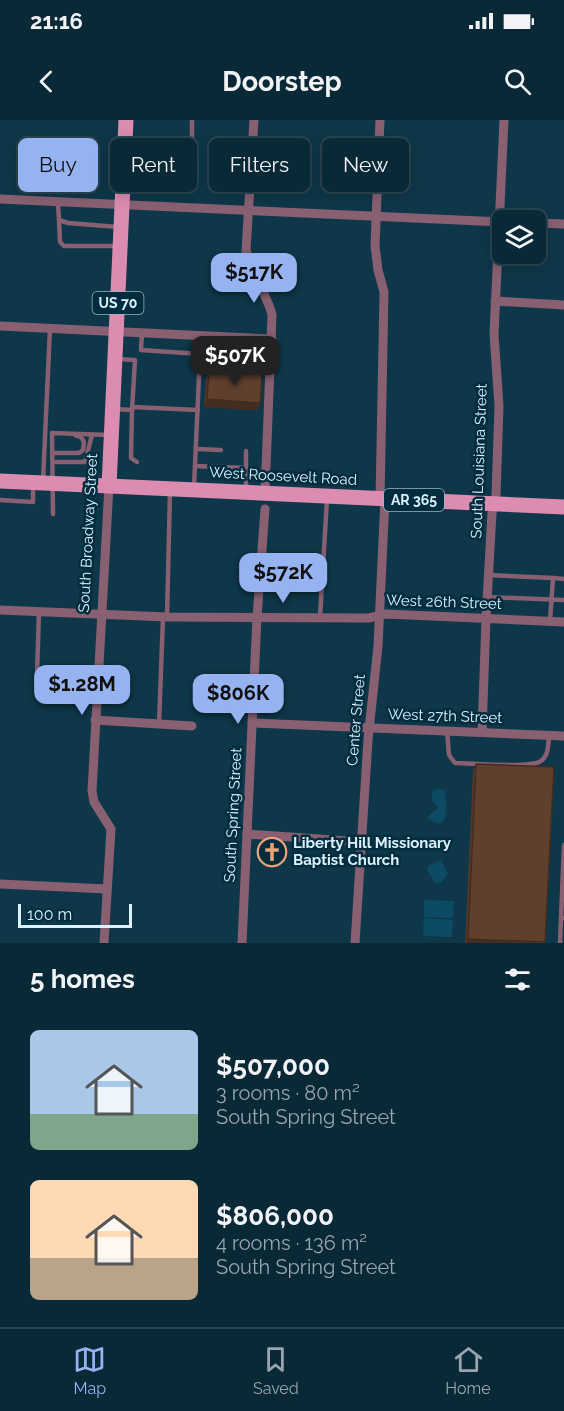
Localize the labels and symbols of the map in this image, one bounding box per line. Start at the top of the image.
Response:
pin: $517K [212,253,296,304]
road number: US 70 [92,292,144,314]
pin: $507K [193,336,277,387]
street label: South Louisiana Street [467,383,491,539]
street label: South Broadway Street [75,453,101,613]
street label: West Roosevelt Road [208,463,358,489]
road number: AR 365 [384,489,444,511]
pin: $572K [241,553,325,604]
street label: West 26th Street [386,591,502,613]
pin: $1.28M [33,665,131,716]
street label: Center Street [343,673,369,767]
pin: $806K [196,674,280,725]
street label: West 27th Street [387,705,503,727]
street label: South Spring Street [220,747,246,883]
place label: Liberty Hill Missionary Baptist Church [293,834,452,869]
church icon: Liberty Hill Missionary Baptist Church [256,836,288,868]
scale bar [18,901,132,928]

